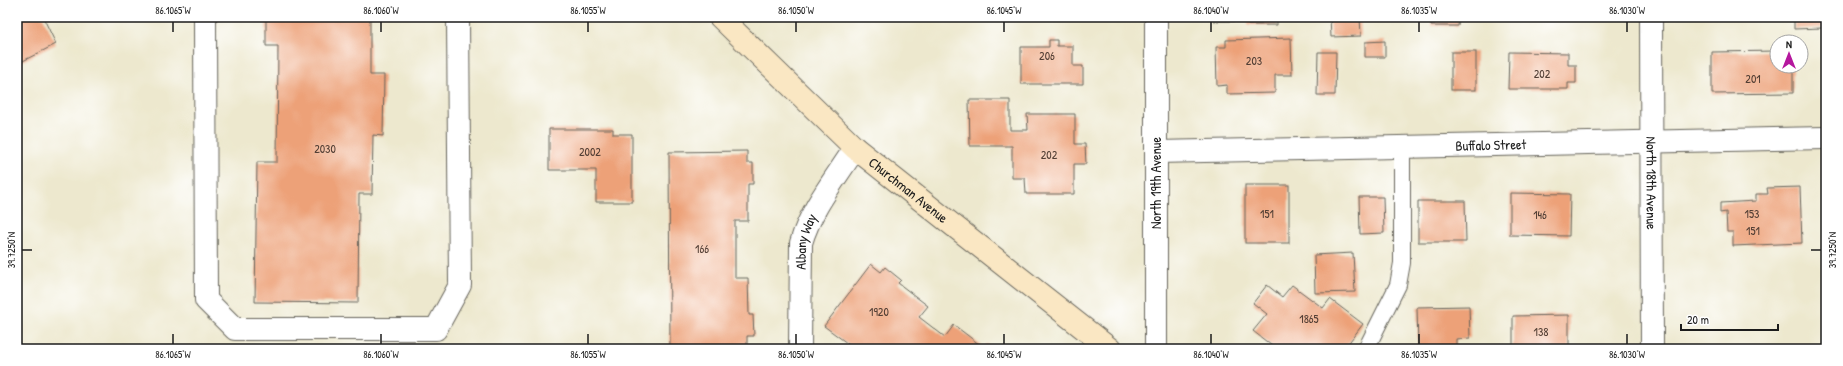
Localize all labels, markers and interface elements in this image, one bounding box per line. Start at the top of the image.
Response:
text: 86.1065°W [155,4,191,17]
text: 86.1060°W [363,4,400,17]
text: 86.1055°W [570,4,607,17]
text: 86.1050°W [778,4,815,17]
text: 86.1045°W [986,4,1022,17]
text: 86.1040°W [1193,4,1229,17]
text: 86.1035°W [1401,4,1438,17]
text: 86.1030°W [1609,4,1646,17]
north arrow [1769,34,1809,74]
text: N [1786,37,1792,51]
house number: 206 [1039,47,1055,64]
house number: 203 [1246,52,1262,69]
house number: 202 [1534,65,1551,82]
house number: 201 [1745,70,1761,87]
street label: Buffalo Street [1455,134,1527,155]
street label: North 18th Avenue [1642,136,1662,230]
street label: North 19th Avenue [1146,137,1165,229]
house number: 2030 [314,140,336,157]
house number: 2002 [579,143,601,160]
house number: 202 [1041,146,1058,163]
street label: Churchman Avenue [865,152,953,227]
house number: 151 [1260,205,1274,222]
house number: 153 [1745,205,1759,222]
house number: 146 [1533,206,1547,223]
street label: Albany Way [791,210,821,270]
house number: 151 [1746,222,1760,239]
text: 39.7250°N [5,232,18,268]
text: 39.7250°N [1826,232,1839,268]
house number: 166 [695,240,709,257]
house number: 1920 [869,303,889,320]
scale bar [1681,306,1778,332]
house number: 1865 [1299,310,1319,327]
text: 20 m [1687,311,1709,328]
house number: 138 [1534,323,1548,340]
text: 86.1065°W [155,348,191,361]
text: 86.1060°W [363,348,400,361]
text: 86.1055°W [570,348,607,361]
text: 86.1050°W [778,348,815,361]
text: 86.1045°W [986,348,1022,361]
text: 86.1040°W [1193,348,1229,361]
text: 86.1035°W [1401,348,1438,361]
text: 86.1030°W [1609,348,1646,361]

